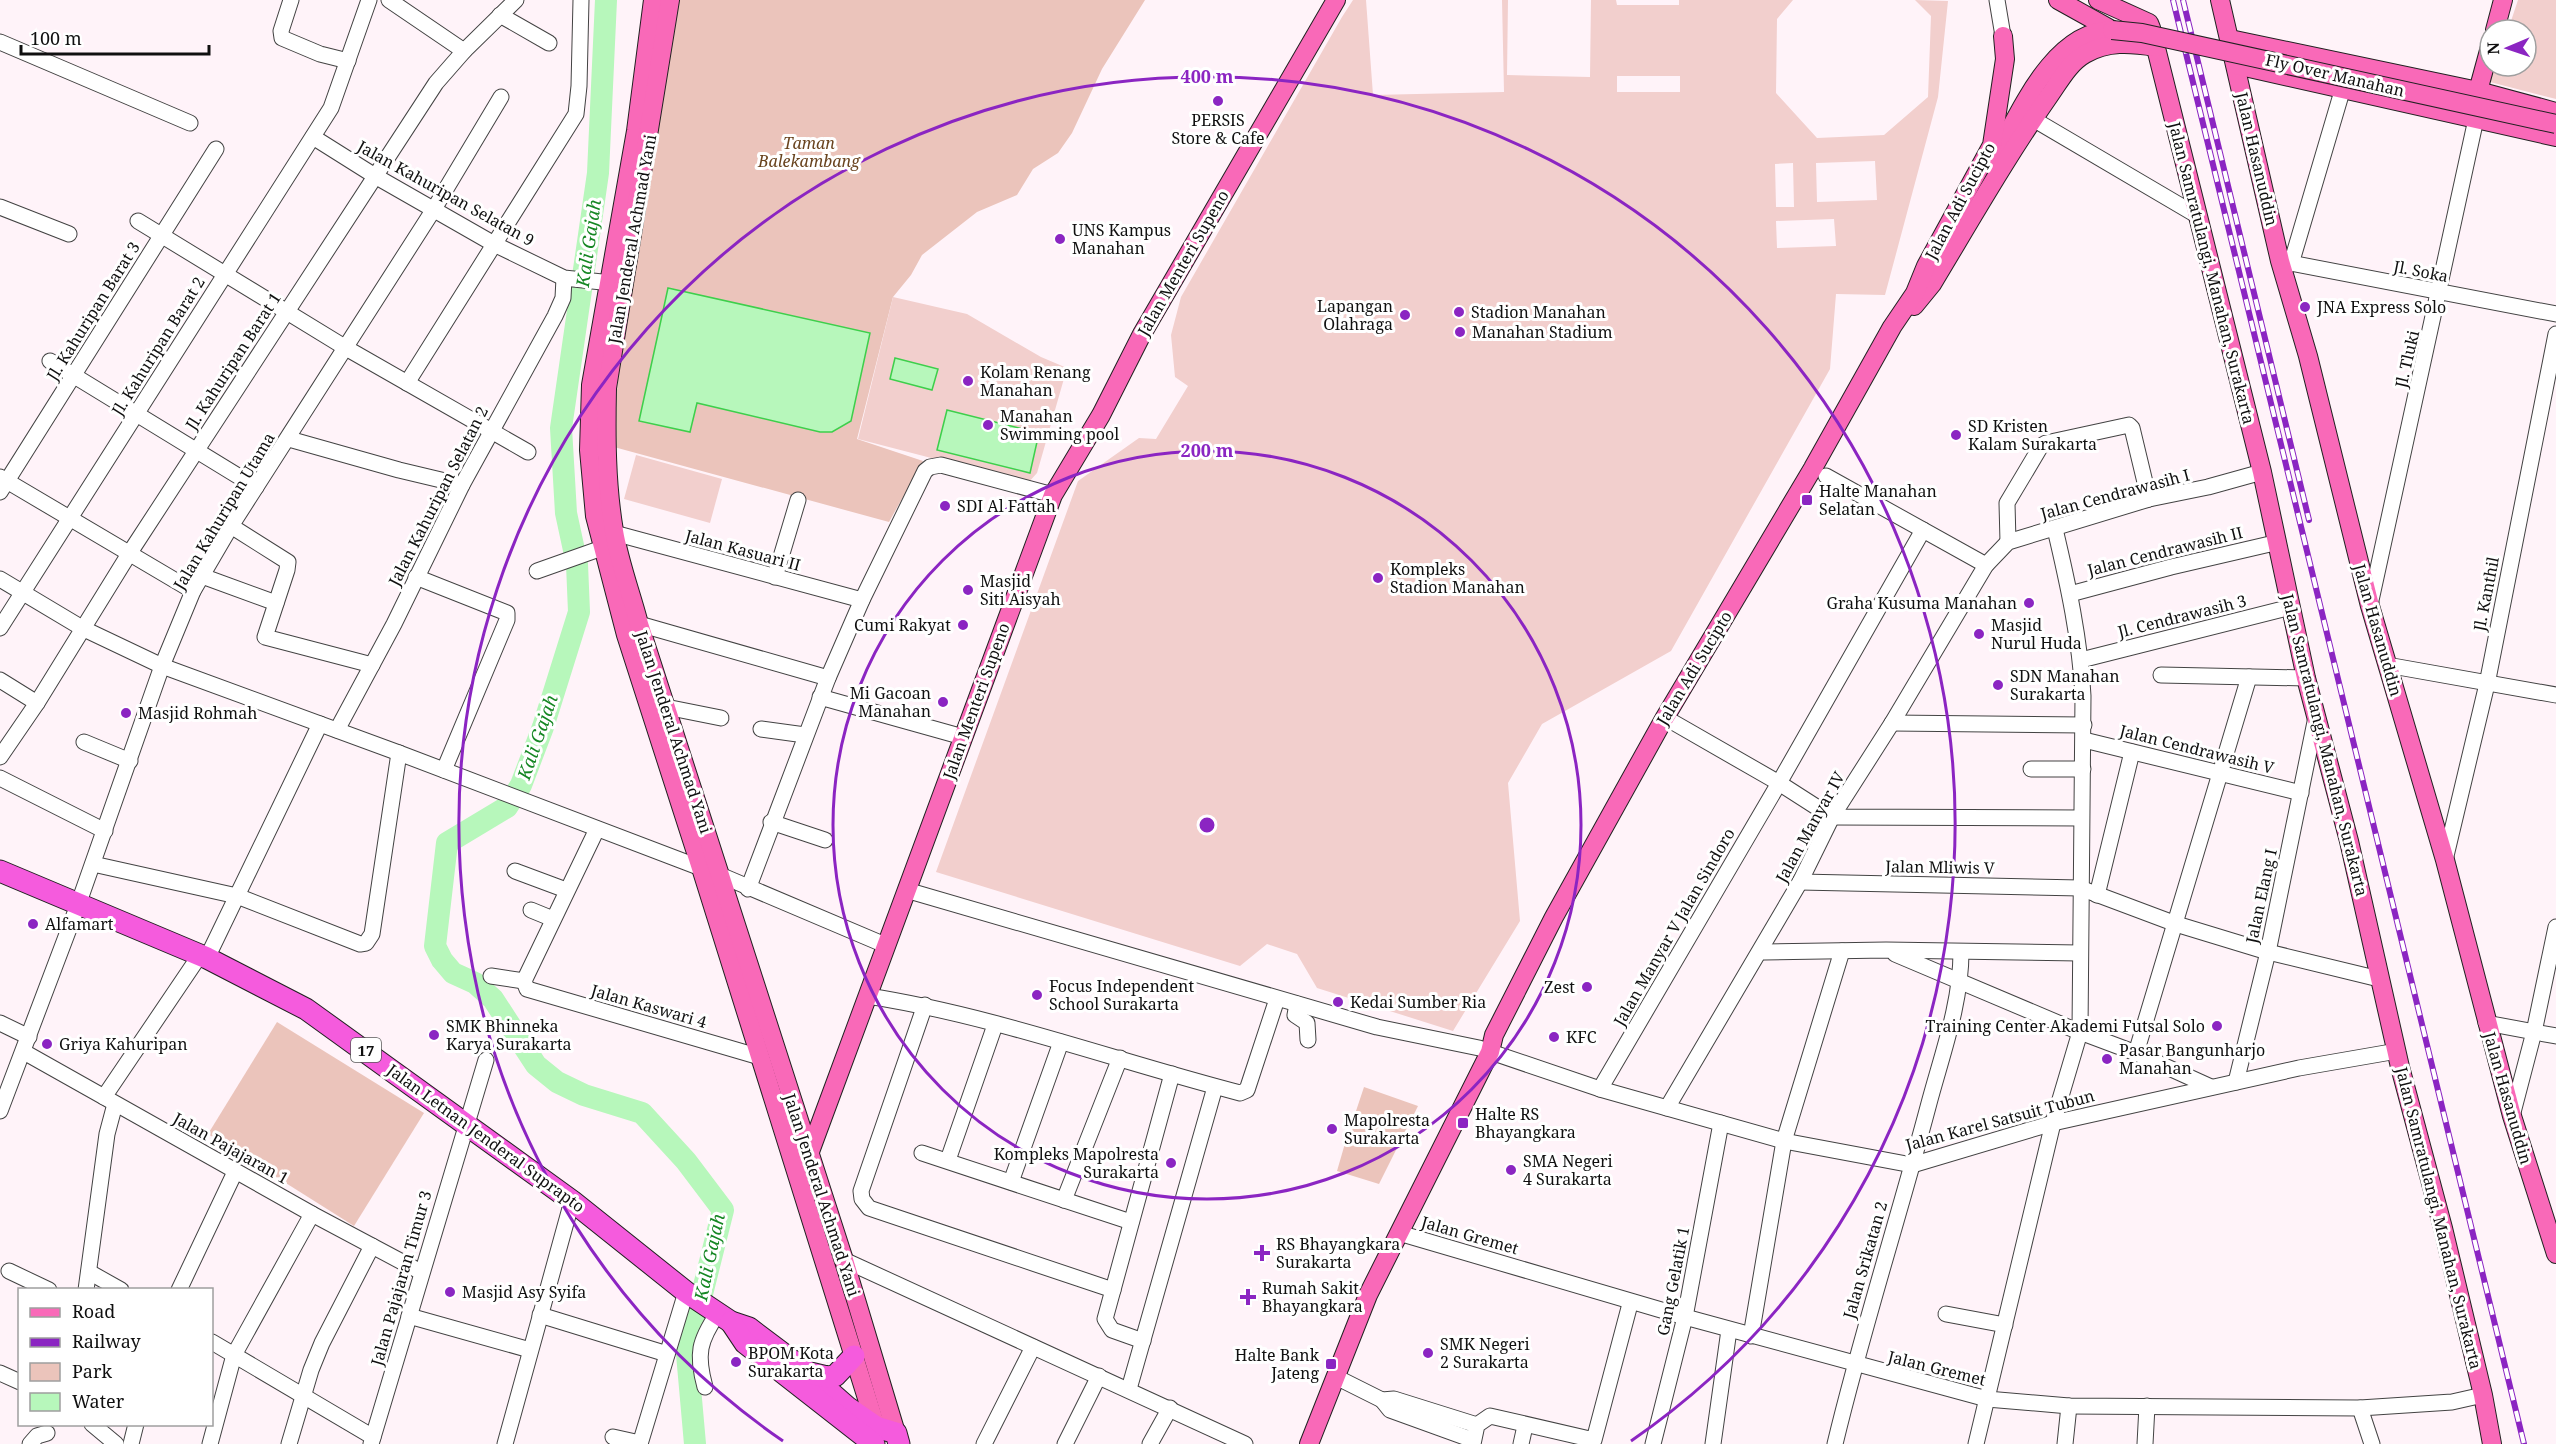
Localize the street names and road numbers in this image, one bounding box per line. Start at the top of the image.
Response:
street label: Fly Over Manahan [2263,48,2407,102]
street label: Jalan Hasanuddin [2231,89,2283,228]
street label: Jalan Samratulangi, Manahan, Surakarta [2163,119,2260,426]
street label: Jalan Jenderal Achmad Yani [603,133,661,346]
street label: Jalan Kahuripan Selatan 9 [353,135,538,251]
street label: Jalan Adi Sucipto [1919,139,2000,264]
street label: Jalan Menteri Supeno [1132,186,1234,341]
street label: Jl. Kahuripan Barat 3 [41,237,145,385]
street label: Jl. Soka [2391,255,2450,287]
street label: Jl. Kahuripan Barat 2 [106,272,210,420]
street label: Jl. Kahuripan Barat 1 [180,288,286,435]
street label: Jl. Tluki [2390,328,2424,391]
street label: Jalan Kahuripan Selatan 2 [383,402,493,591]
street label: Jalan Kahuripan Utama [168,428,280,595]
street label: Jalan Cendrawasih I [2037,464,2192,525]
street label: Jalan Cendrawasih II [2084,521,2245,581]
street label: Jalan Kasuari II [682,524,803,576]
street label: Jl. Kanthil [2468,555,2504,634]
street label: Jalan Hasanuddin [2348,560,2407,699]
street label: Jl. Cendrawasih 3 [2114,589,2249,643]
street label: Jalan Samratulangi, Manahan, Surakarta [2276,591,2373,898]
street label: Jalan Adi Sucipto [1651,607,1737,730]
street label: Jalan Menteri Supeno [937,620,1015,783]
street label: Jalan Jenderal Achmad Yani [630,627,717,836]
street label: Jalan Cendrawasih V [2117,719,2277,779]
street label: Jalan Manyar IV [1770,767,1850,887]
street label: Jalan Manyar V Jalan Sindoro [1608,824,1740,1031]
street label: Jalan Elang I [2240,847,2282,946]
street label: Jalan Mliwis V [1884,855,1995,879]
street label: Jalan Kaswari 4 [588,979,709,1033]
street label: Jalan Hasanuddin [2478,1028,2537,1167]
road number: 17 [351,1038,381,1062]
street label: Jalan Letnan Jenderal Suprapto [382,1058,589,1217]
street label: Jalan Samratulangi, Manahan, Surakarta [2390,1064,2487,1371]
street label: Jalan Karel Satsuit Tubun [1902,1084,2097,1156]
street label: Jalan Jenderal Achmad Yani [778,1090,865,1299]
street label: Jalan Pajajaran 1 [168,1107,293,1189]
street label: Jalan Pajajaran Timur 3 [365,1188,437,1369]
street label: Jalan Srikatan 2 [1837,1199,1892,1322]
street label: Jalan Gremet [1418,1210,1521,1259]
street label: Gang Gelatik 1 [1652,1225,1694,1337]
street label: Jalan Gremet [1885,1345,1989,1391]

